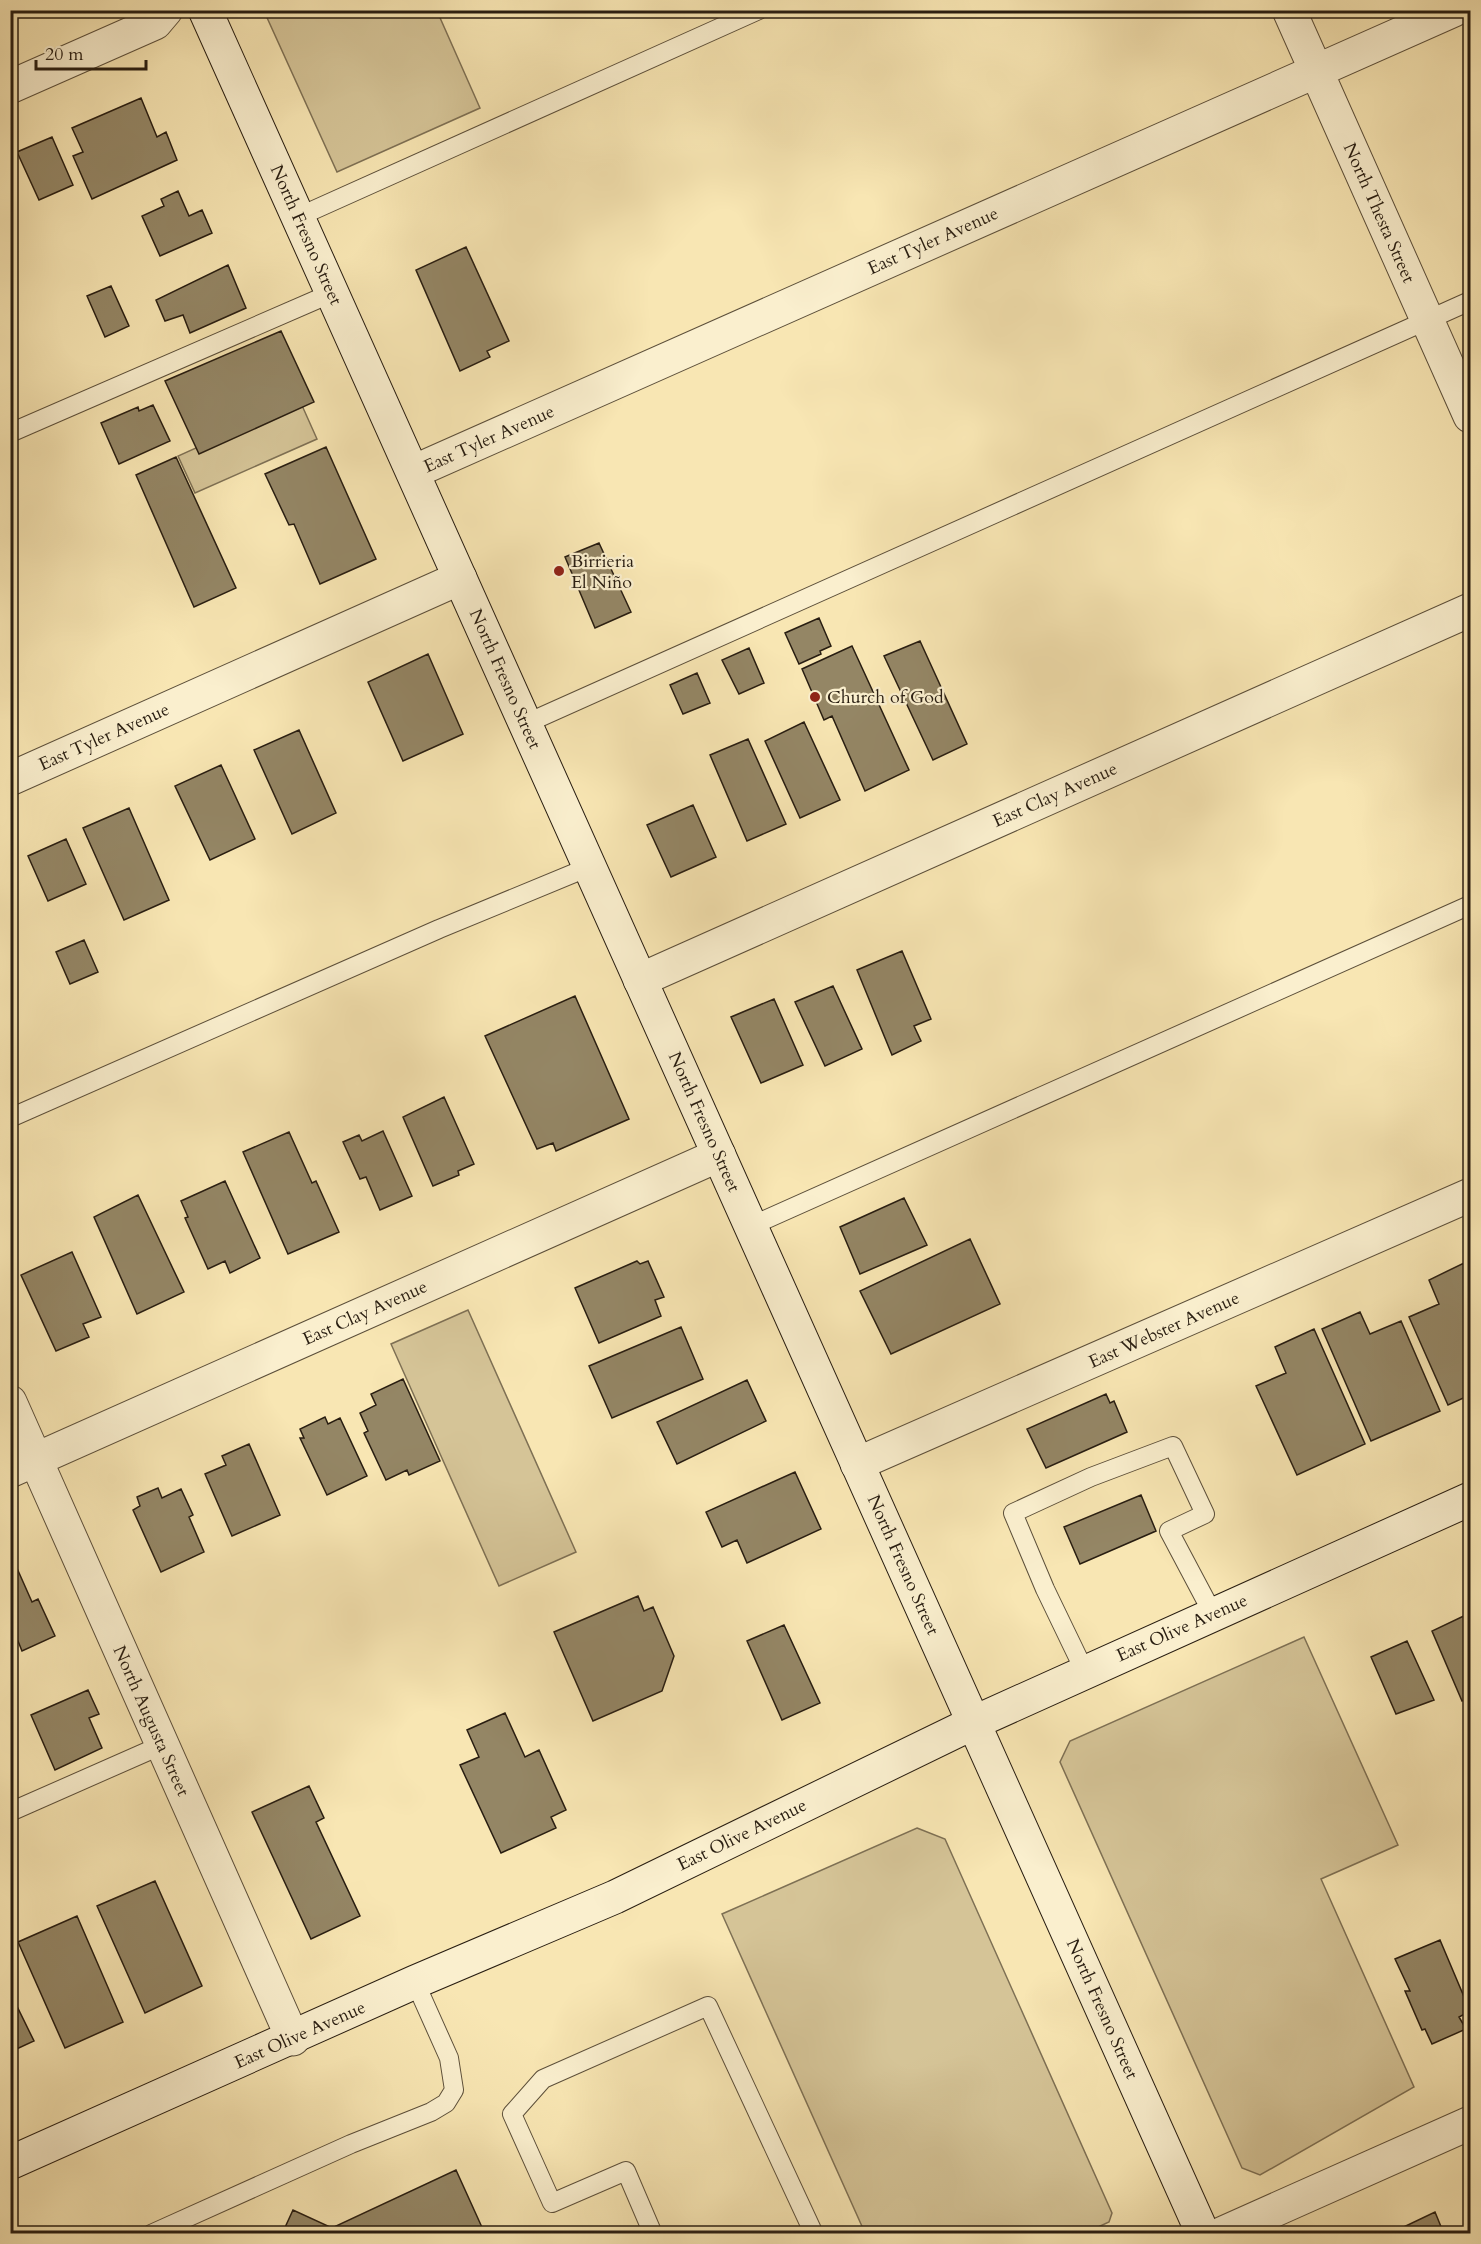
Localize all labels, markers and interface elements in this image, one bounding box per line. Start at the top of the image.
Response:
scale bar [36,33,146,71]
text: 20 m [45,42,84,67]
street label: North Thesta Street [1337,139,1421,287]
street label: North Fresno Street [264,161,348,309]
street label: East Tyler Avenue [864,201,1002,281]
street label: East Tyler Avenue [420,399,558,479]
place label: Birrieria El Niño [571,549,634,595]
marker: Birrieria El Niño [552,564,566,578]
street label: North Fresno Street [463,605,547,753]
place label: Church of God [827,685,944,710]
marker: Church of God [808,690,822,704]
street label: East Tyler Avenue [35,697,173,777]
street label: East Clay Avenue [989,756,1121,834]
street label: North Fresno Street [662,1048,746,1196]
street label: East Clay Avenue [299,1274,431,1352]
street label: East Webster Avenue [1085,1285,1243,1375]
street label: North Fresno Street [861,1491,945,1639]
street label: East Olive Avenue [1112,1588,1252,1668]
street label: North Augusta Street [107,1642,196,1801]
street label: East Olive Avenue [673,1793,811,1877]
street label: North Fresno Street [1060,1935,1144,2083]
street label: East Olive Avenue [230,1995,370,2075]

